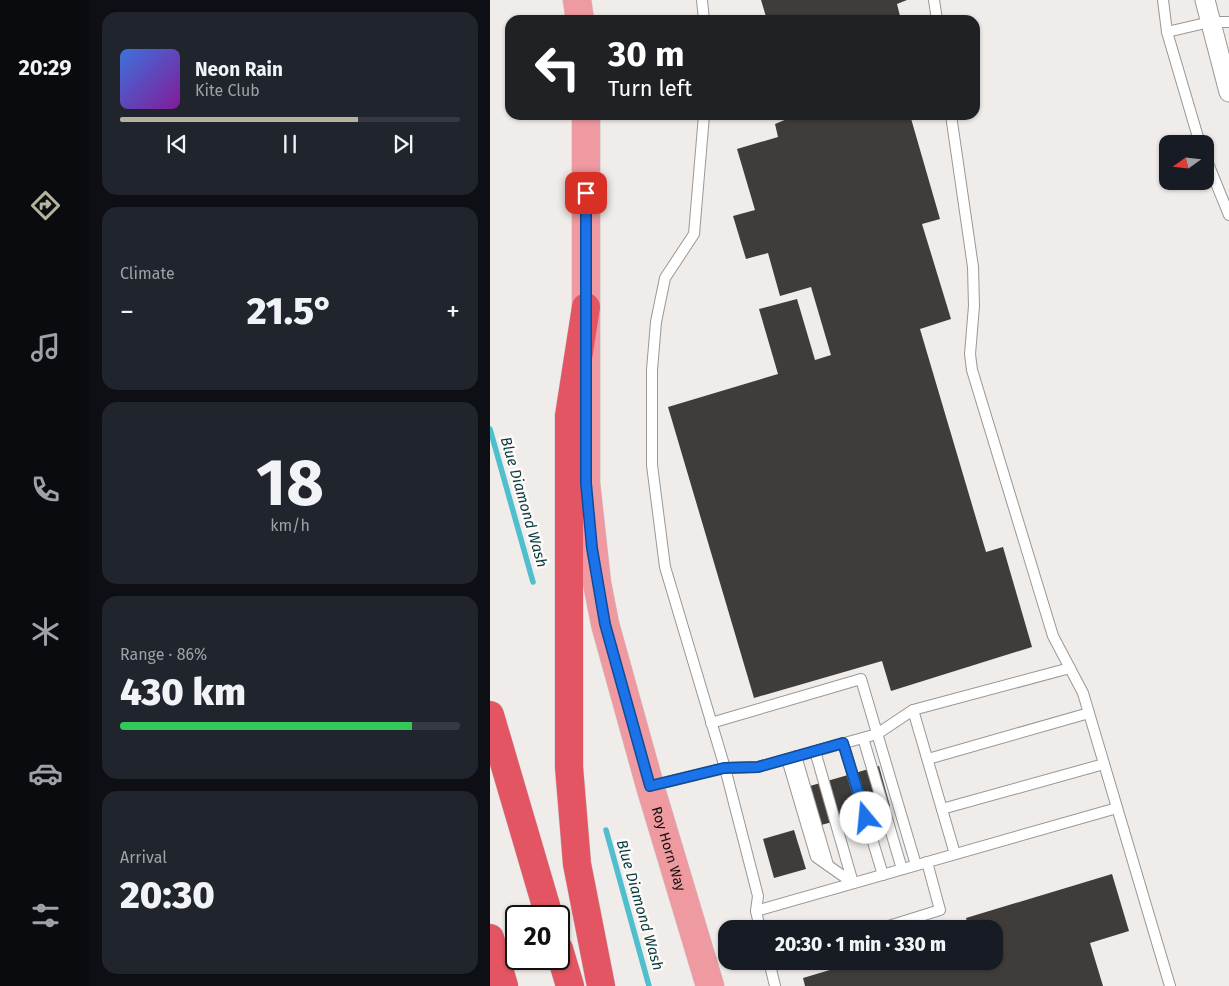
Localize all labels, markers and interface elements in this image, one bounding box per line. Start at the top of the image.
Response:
text: 30 m [608,33,685,75]
icon: left [525,35,590,100]
text: 20:29 [19,54,72,81]
text: Neon Rain [195,58,283,81]
text: Turn left [608,75,692,102]
text: Kite Club [195,81,260,100]
icon: previous [163,130,191,158]
icon: pause [276,130,304,158]
icon: next [389,130,417,158]
north arrow [1159,135,1214,190]
map controls [1159,135,1214,190]
pin [565,172,607,214]
icon: arrive [572,179,600,207]
icon: directions [28,188,63,223]
text: Climate [120,264,175,283]
text: 21.5° [247,288,333,334]
text: − [120,295,134,328]
text: + [446,295,460,328]
icon: music [28,330,63,365]
water label: Blue Diamond Wash [497,435,551,569]
text: 18 [256,444,324,522]
icon: phone [28,472,63,507]
text: km/h [270,516,310,535]
icon: climate [28,614,63,649]
text: Range · 86% [120,645,207,664]
text: 430 km [120,669,246,715]
icon: car [28,756,63,791]
position arrow [839,791,891,843]
street label: Roy Horn Way [648,804,690,893]
water label: Blue Diamond Wash [613,838,667,972]
text: Arrival [120,848,167,867]
text: 20:30 [120,872,215,918]
icon: filters [28,898,63,933]
speed limit sign: 20 [505,905,570,970]
text: 20:30 · 1 min · 330 m [775,933,946,956]

